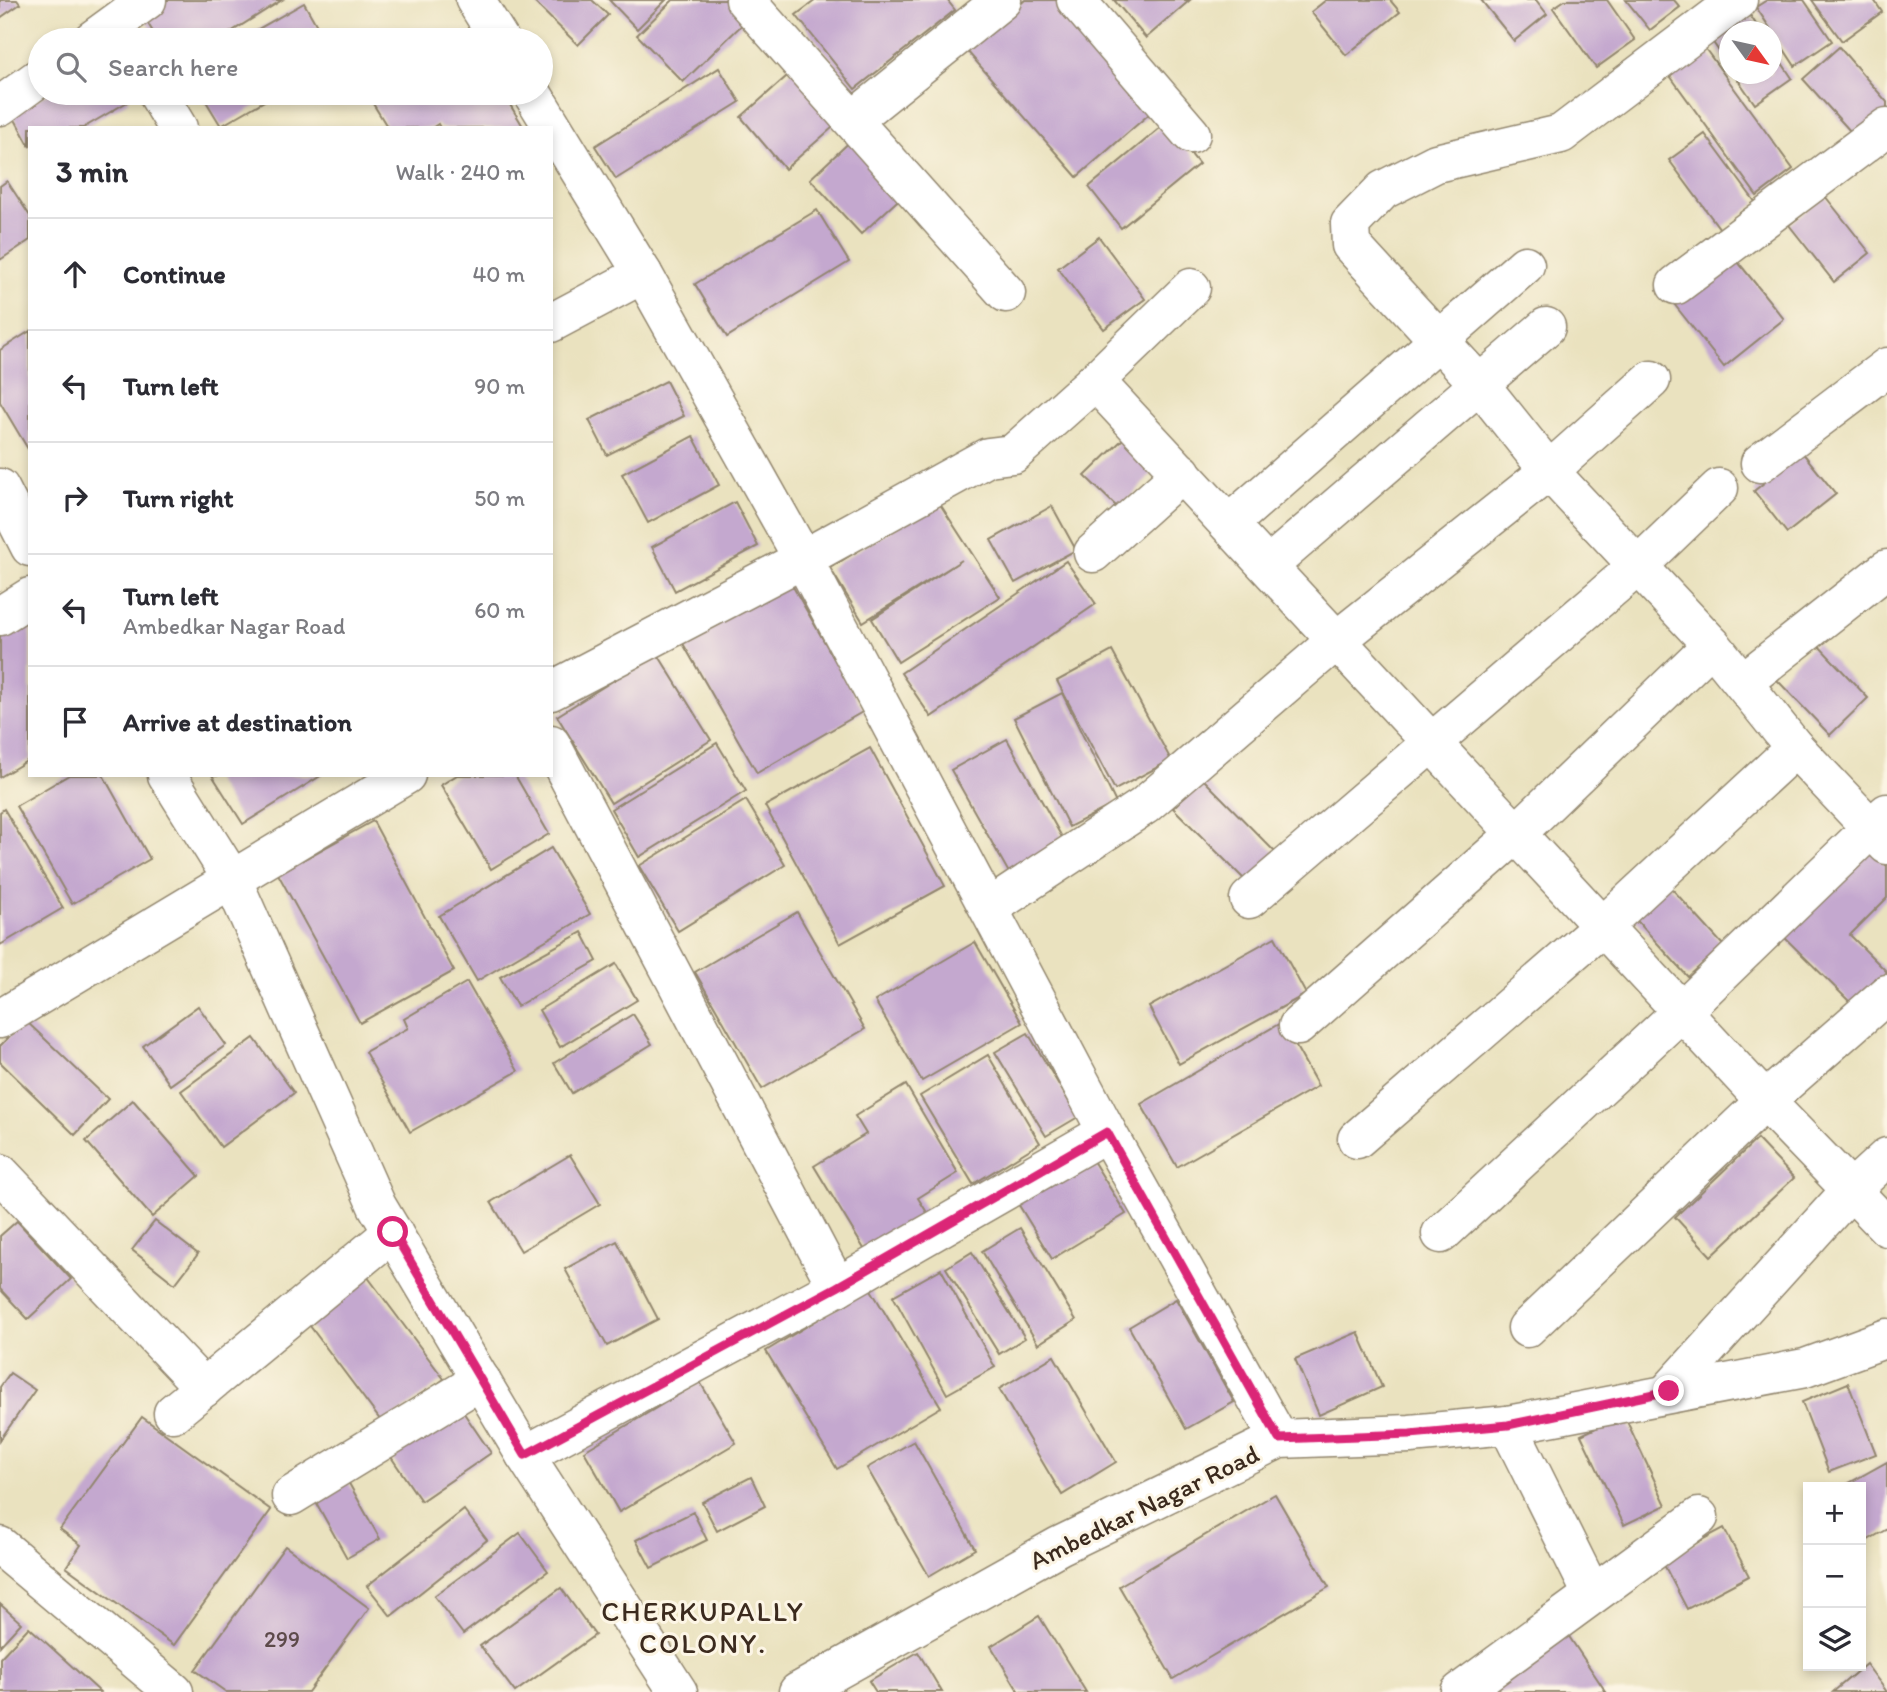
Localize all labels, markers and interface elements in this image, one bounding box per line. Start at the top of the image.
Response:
north arrow [1719,21,1782,84]
search box [28,28,553,105]
icon: search [52,48,90,86]
text: Search here [108,51,238,83]
text: 3 min [56,153,128,190]
text: Walk · 240 m [395,158,525,186]
icon: ahead [56,255,94,293]
text: Continue [123,258,226,290]
text: 40 m [472,260,525,288]
icon: left [56,367,94,405]
text: Turn left [123,370,219,402]
text: 90 m [474,372,525,400]
icon: right [56,479,94,517]
text: Turn right [123,482,234,514]
text: 50 m [474,484,525,512]
text: Turn left [123,580,219,612]
icon: left [56,591,94,629]
text: 60 m [474,596,525,624]
text: Ambedkar Nagar Road [123,612,345,640]
icon: arrive [56,703,94,741]
text: Arrive at destination [123,706,352,738]
route start [377,1216,408,1247]
route end [1653,1375,1684,1406]
street label: Ambedkar Nagar Road [1024,1438,1264,1576]
map controls [1803,1482,1866,1671]
button: + [1803,1482,1866,1545]
button: − [1803,1545,1866,1608]
district label: CHERKUPALLY COLONY. [601,1594,805,1660]
button: layers [1803,1608,1866,1671]
house number: 299 [264,1625,300,1653]

